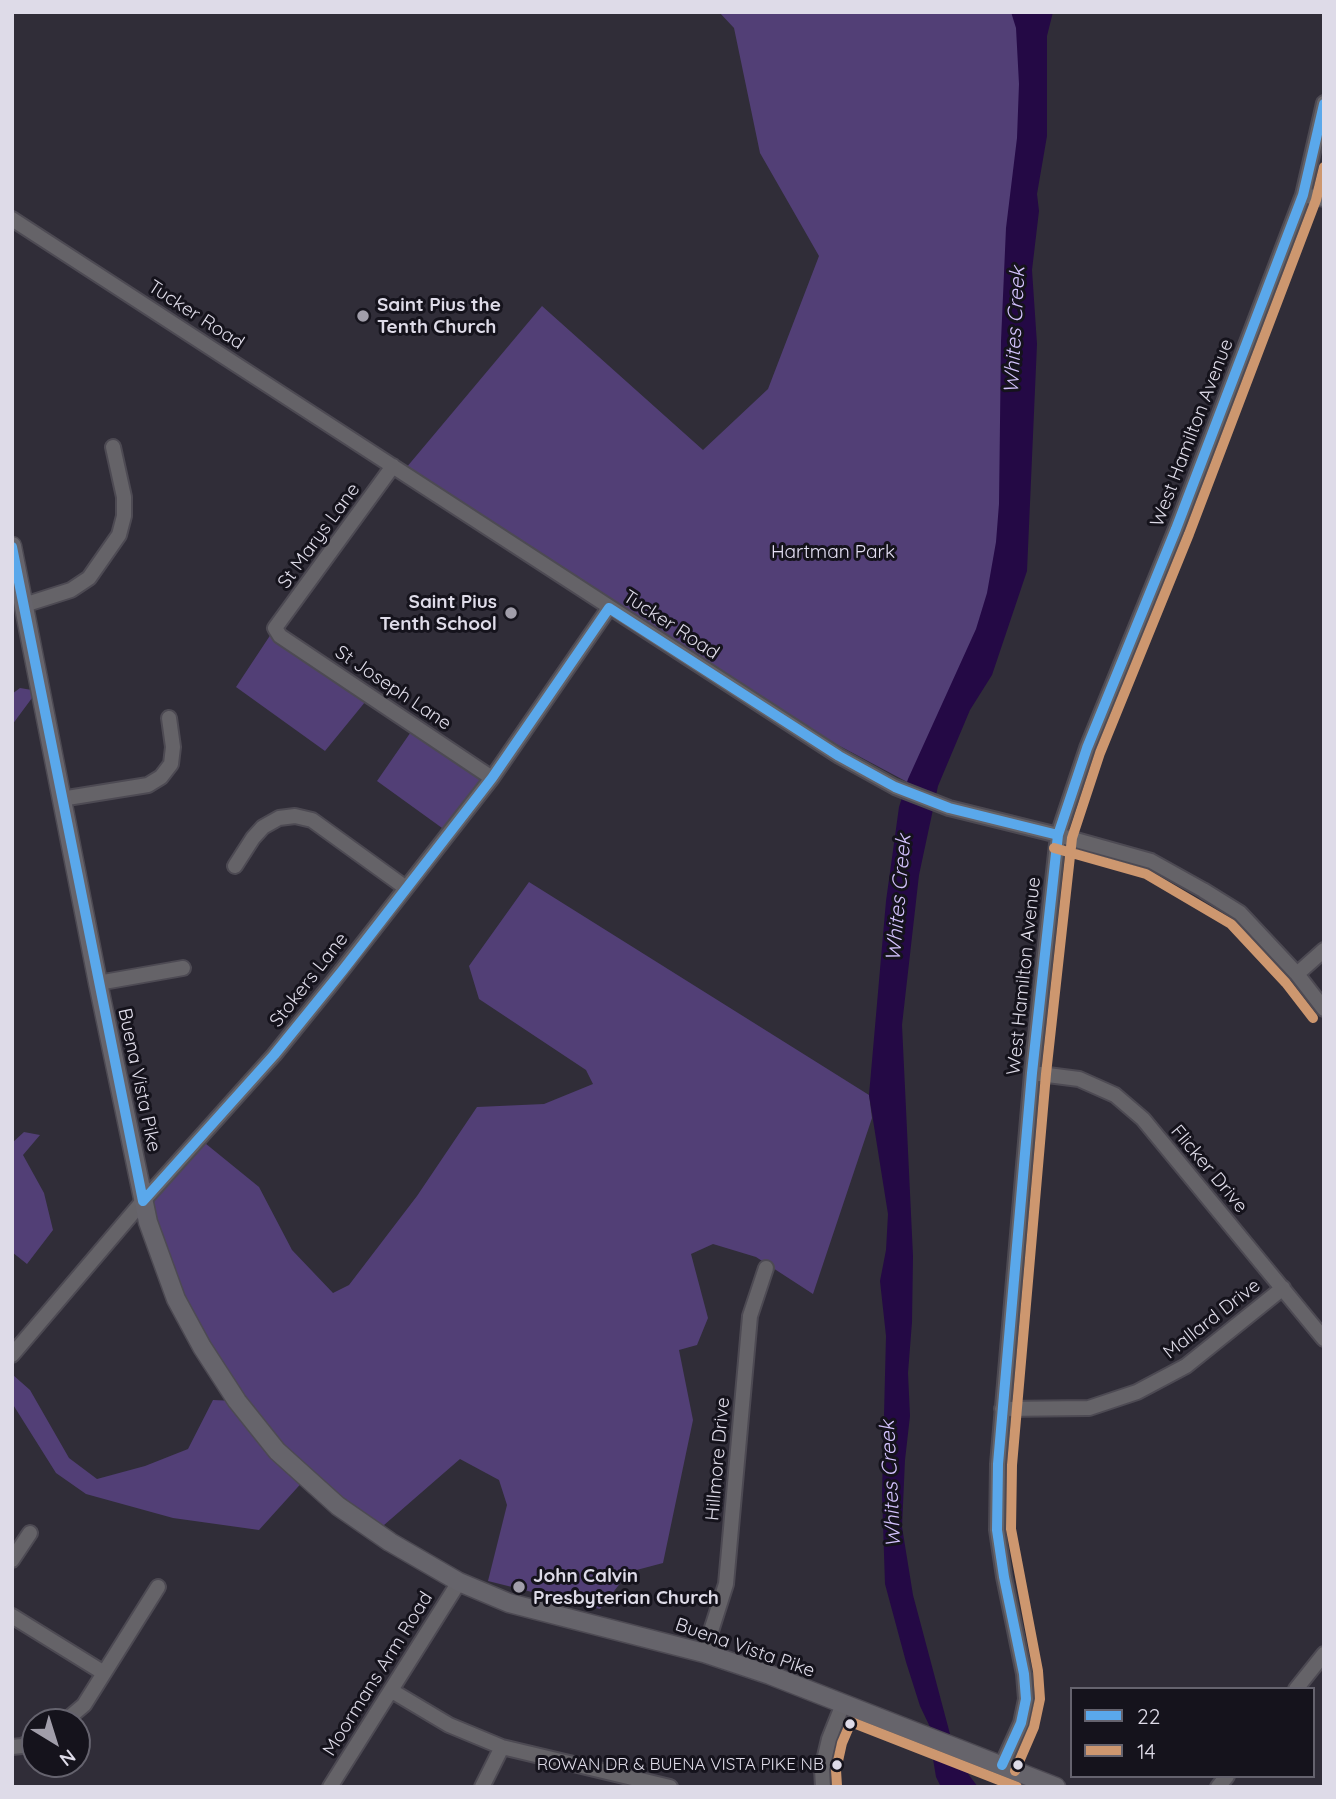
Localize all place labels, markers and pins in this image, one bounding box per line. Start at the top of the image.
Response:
place label: Saint Pius the Tenth Church [377,294,501,338]
marker: Saint Pius the Tenth Church [355,308,371,324]
place label: Saint Pius Tenth School [379,591,497,635]
marker: Saint Pius Tenth School [503,605,519,621]
place label: John Calvin Presbyterian Church [533,1565,719,1609]
marker: John Calvin Presbyterian Church [511,1579,527,1595]
unlabelled marker [843,1717,857,1731]
place label: ROWAN DR & BUENA VISTA PIKE NB [537,1755,824,1775]
marker: ROWAN DR & BUENA VISTA PIKE NB [830,1758,844,1772]
unlabelled marker [1011,1758,1025,1772]

